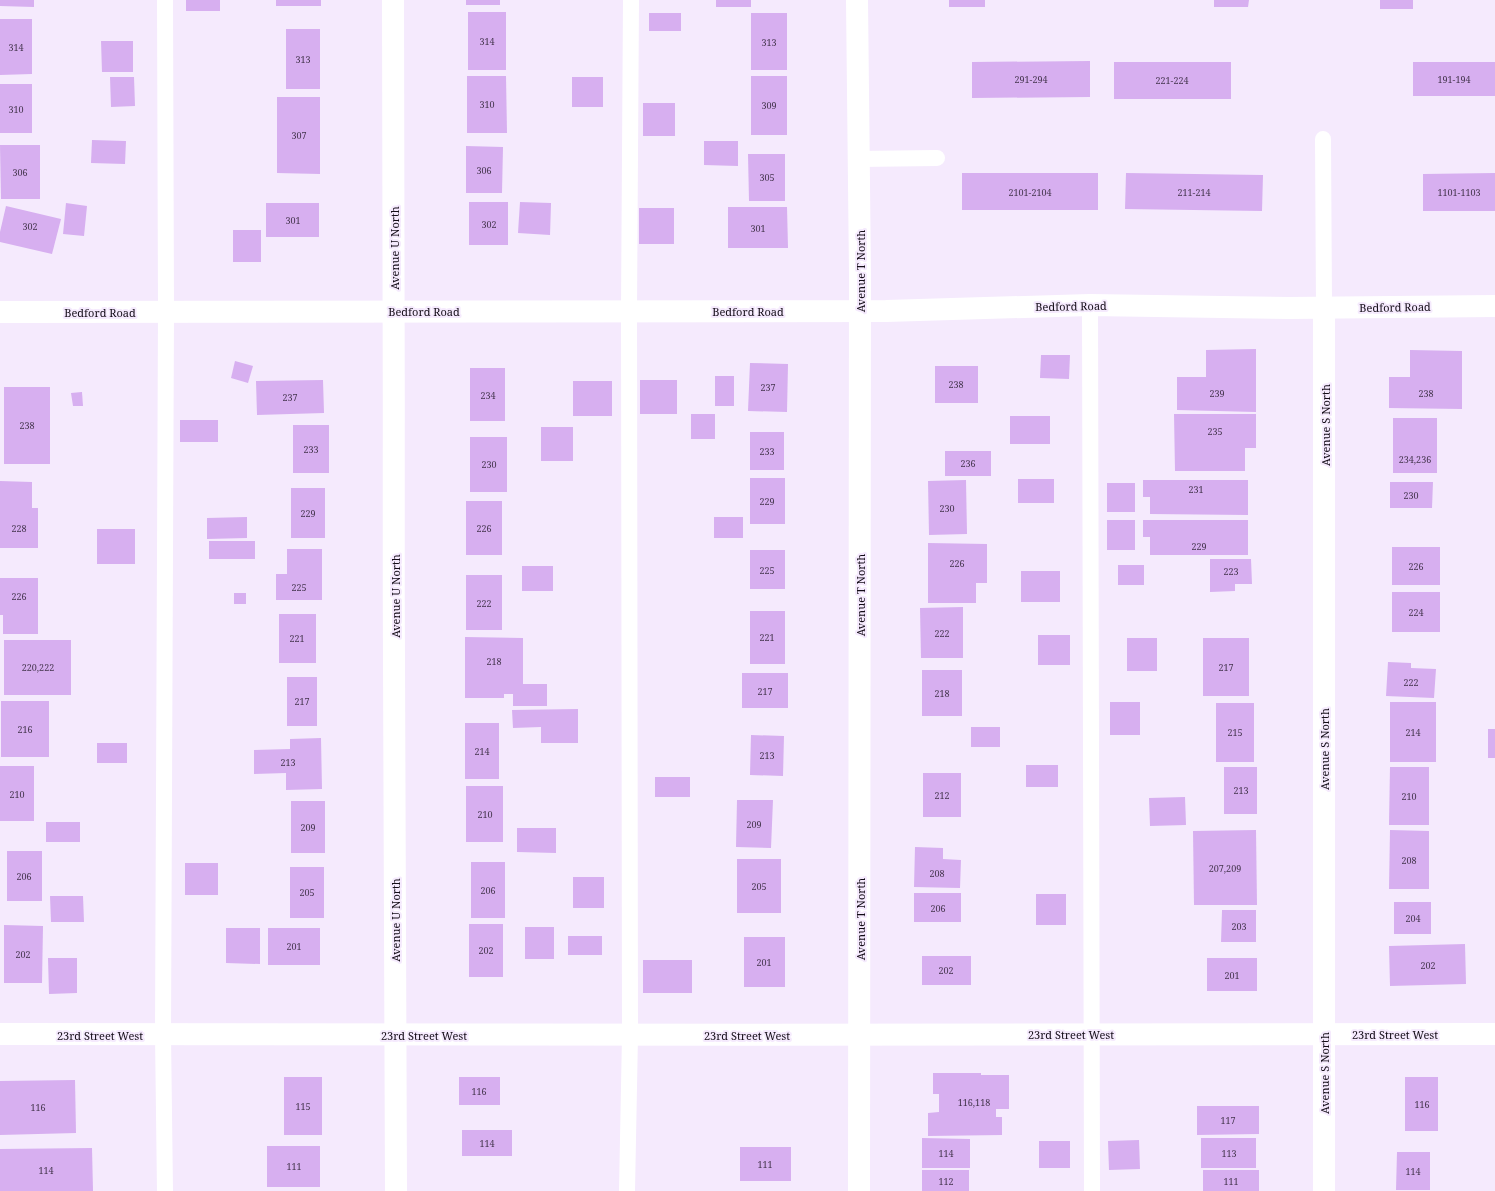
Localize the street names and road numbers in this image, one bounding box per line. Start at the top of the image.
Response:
street label: Avenue U North [387,206,402,290]
street label: Avenue T North [853,230,868,312]
street label: Bedford Road [1035,298,1107,314]
street label: Bedford Road [1359,299,1431,315]
street label: Bedford Road [388,304,460,319]
street label: Bedford Road [712,304,784,319]
street label: Bedford Road [64,305,136,320]
street label: Avenue S North [1318,384,1333,466]
street label: Avenue U North [388,554,403,638]
street label: Avenue T North [853,554,868,636]
street label: Avenue S North [1317,708,1332,790]
street label: Avenue U North [388,878,403,962]
street label: Avenue T North [853,878,868,960]
street label: 23rd Street West [1028,1027,1114,1042]
street label: 23rd Street West [1352,1027,1438,1042]
street label: 23rd Street West [57,1028,143,1043]
street label: 23rd Street West [381,1028,467,1043]
street label: 23rd Street West [704,1028,790,1043]
street label: Avenue S North [1317,1032,1332,1114]

